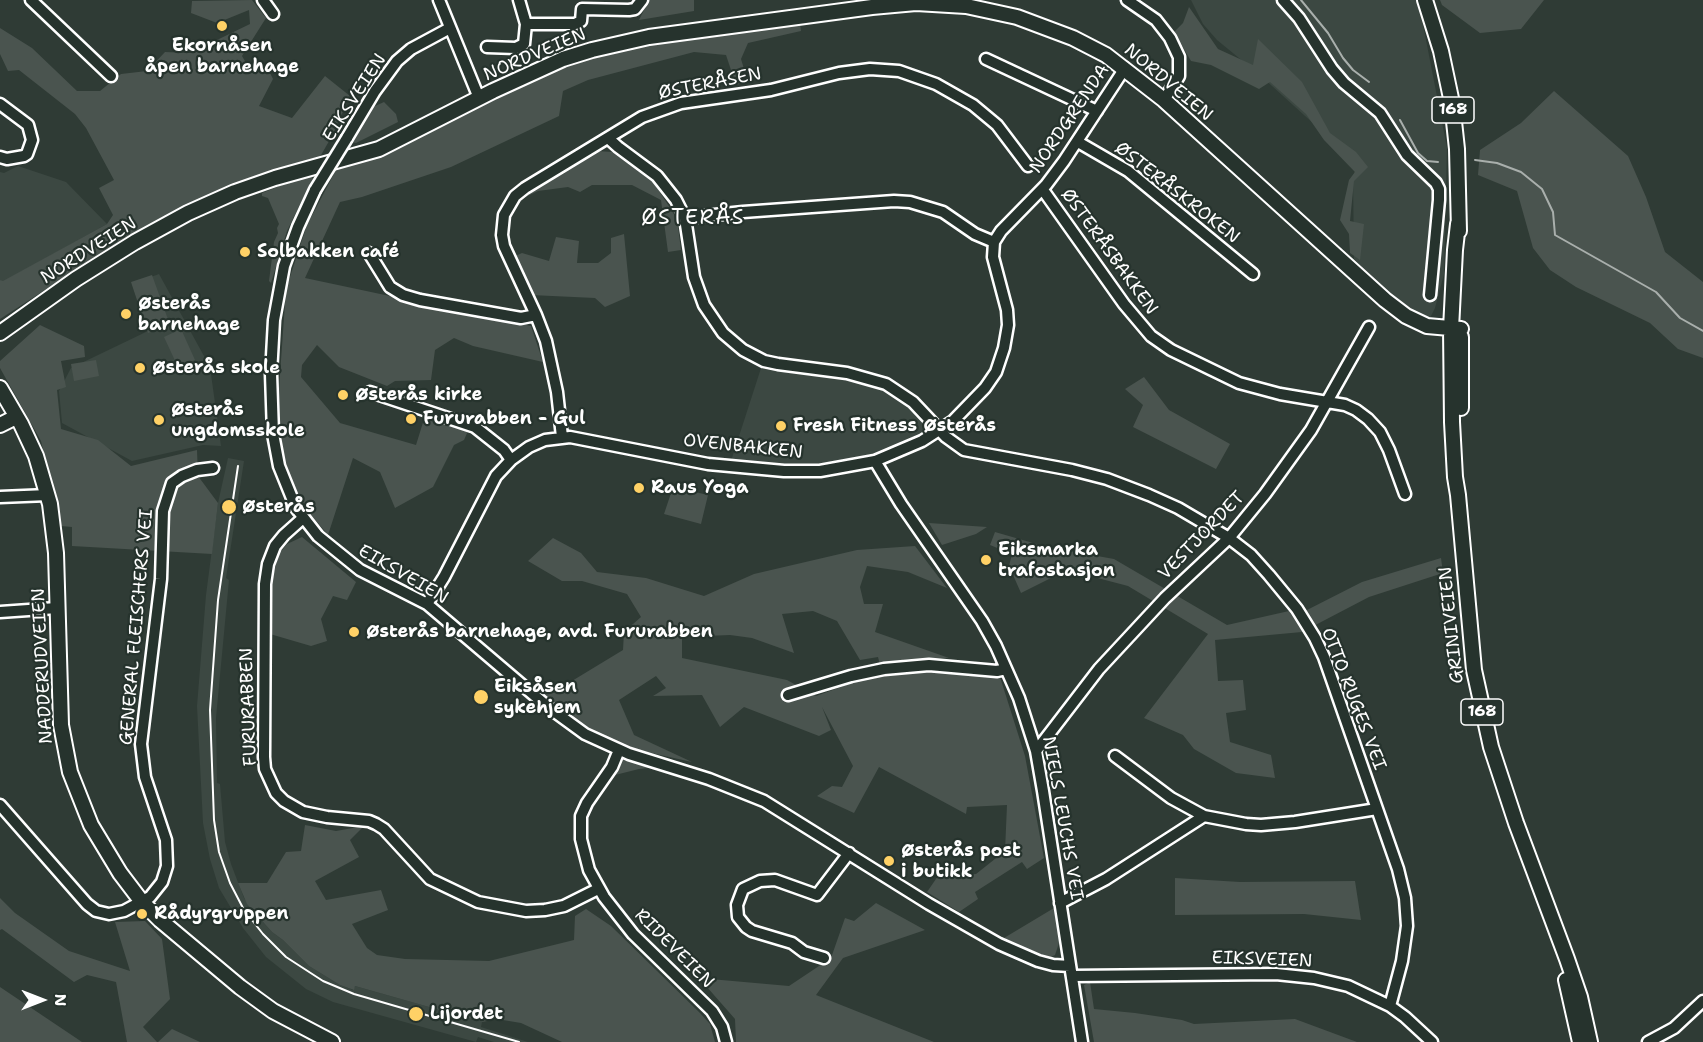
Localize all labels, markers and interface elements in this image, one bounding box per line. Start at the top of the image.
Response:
marker: Ekornåsen åpen barnehage [215,19,229,33]
street label: NORDVEIEN [481,24,589,86]
place label: Ekornåsen åpen barnehage [145,35,299,78]
street label: NORDVEIEN [1119,40,1217,126]
street label: EIKSVEIEN [319,50,391,146]
street label: NORDGRENDA [1026,60,1114,178]
street label: ØSTERÅSEN [657,63,763,105]
road number: 168 [1432,97,1474,123]
street label: ØSTERÅSKROKEN [1110,138,1244,248]
street label: ØSTERÅSBAKKEN [1056,185,1162,319]
district label: ØSTERÅS [641,206,745,232]
street label: NORDVEIEN [37,213,141,289]
place label: Solbakken café [257,241,399,263]
marker: Solbakken café [238,245,252,259]
place label: Østerås barnehage [138,293,240,336]
marker: Østerås barnehage [119,307,133,321]
place label: Østerås skole [152,357,280,379]
marker: Østerås skole [133,361,147,375]
place label: Østerås kirke [355,384,482,406]
marker: Østerås kirke [336,388,350,402]
place label: Østerås ungdomsskole [171,399,305,442]
place label: Fururabben - Gul [423,408,586,430]
marker: Fururabben - Gul [404,412,418,426]
marker: Østerås ungdomsskole [152,413,166,427]
place label: Fresh Fitness Østerås [793,415,996,437]
marker: Fresh Fitness Østerås [774,419,788,433]
street label: OVENBAKKEN [682,430,804,464]
place label: Raus Yoga [651,477,749,499]
marker: Raus Yoga [632,481,646,495]
street label: VESTJORDET [1154,487,1250,585]
place label: Østerås [242,496,315,518]
marker: Østerås [220,498,238,516]
street label: GENERAL FLEISCHERS VEI [116,508,158,746]
place label: Eiksmarka trafostasjon [998,539,1115,582]
street label: EIKSVEIEN [354,540,452,610]
marker: Eiksmarka trafostasjon [979,553,993,567]
street label: GRINIVEIEN [1435,565,1469,685]
street label: NADDERUDVEIEN [28,587,58,745]
place label: Østerås barnehage, avd. Fururabben [366,621,713,643]
marker: Østerås barnehage, avd. Fururabben [347,625,361,639]
street label: OTTO RUGES VEI [1316,625,1390,773]
street label: FURURABBEN [236,647,262,767]
place label: Eiksåsen sykehjem [494,676,581,718]
marker: Eiksåsen sykehjem [472,688,490,706]
road number: 168 [1461,699,1503,725]
street label: NIELS LEUCHS VEI [1037,735,1087,901]
place label: Østerås post i butikk [901,840,1021,882]
marker: Østerås post i butikk [882,854,896,868]
place label: Rådyrgruppen [154,903,288,925]
street label: RIDEVEIEN [630,905,718,993]
marker: Rådyrgruppen [135,907,149,921]
street label: EIKSVEIEN [1211,947,1313,973]
north arrow [12,970,72,1030]
text: N [50,994,71,1006]
place label: Lijordet [430,1003,503,1025]
marker: Lijordet [407,1005,425,1023]

